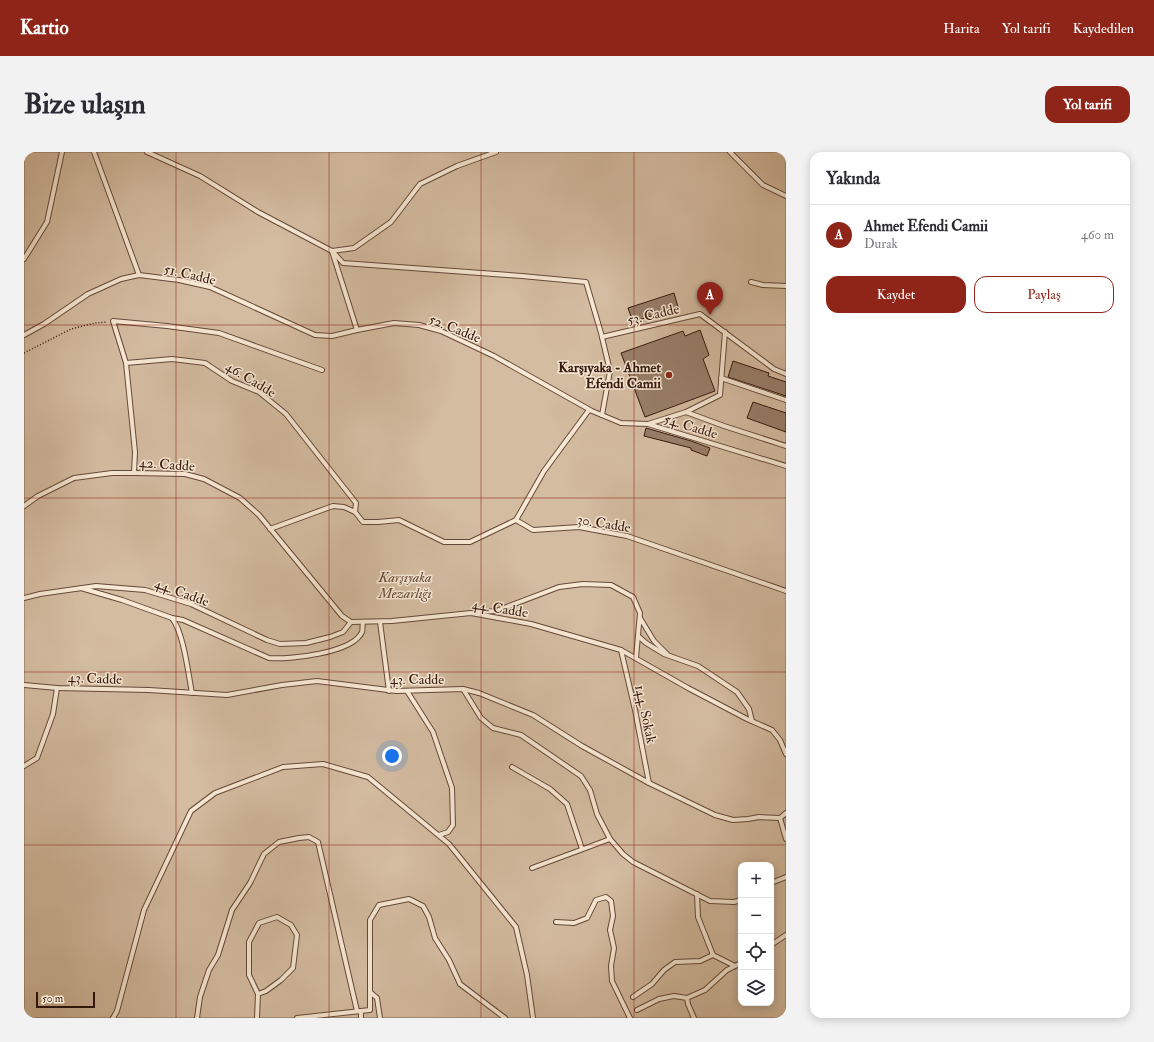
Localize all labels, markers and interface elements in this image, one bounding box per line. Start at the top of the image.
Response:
text: Kartio [20,16,69,40]
text: Harita [943,20,980,37]
text: Yol tarifi [1002,20,1051,37]
text: Kaydedilen [1073,20,1134,37]
button: Yol tarifi [1045,86,1130,123]
text: Bize ulaşın [24,87,146,122]
text: Yakında [826,168,880,189]
text: Ahmet Efendi Camii [864,217,988,236]
text: A [835,227,843,243]
text: 460 m [1081,227,1114,243]
text: Durak [864,236,898,252]
street label: 51. Cadde [162,260,217,289]
button: Kaydet [826,276,966,313]
button: Paylaş [974,276,1114,313]
pin: A [697,282,723,315]
street label: 53. Cadde [625,300,681,329]
street label: 52. Cadde [426,310,483,347]
street label: 46. Cadde [222,358,279,401]
place label: Karşıyaka - Ahmet Efendi Camii [558,359,661,392]
marker: Karşıyaka - Ahmet Efendi Camii [664,370,674,380]
street label: 54. Cadde [662,410,720,443]
street label: 42. Cadde [138,454,196,475]
street label: 30. Cadde [576,511,632,536]
park label: Karşıyaka Mezarlığı [377,569,432,602]
street label: 44. Cadde [152,575,211,610]
street label: 44. Cadde [471,596,529,621]
street label: 43. Cadde [68,669,122,688]
street label: 43. Cadde [390,671,444,688]
street label: 144. Sokak [631,683,660,745]
your location [382,746,402,766]
map controls [738,862,774,1006]
button: + [738,862,774,898]
button: − [738,898,774,934]
button: locate [738,934,774,970]
button: layers [738,970,774,1006]
scale bar [36,990,95,1009]
text: 50 m [42,992,63,1005]

